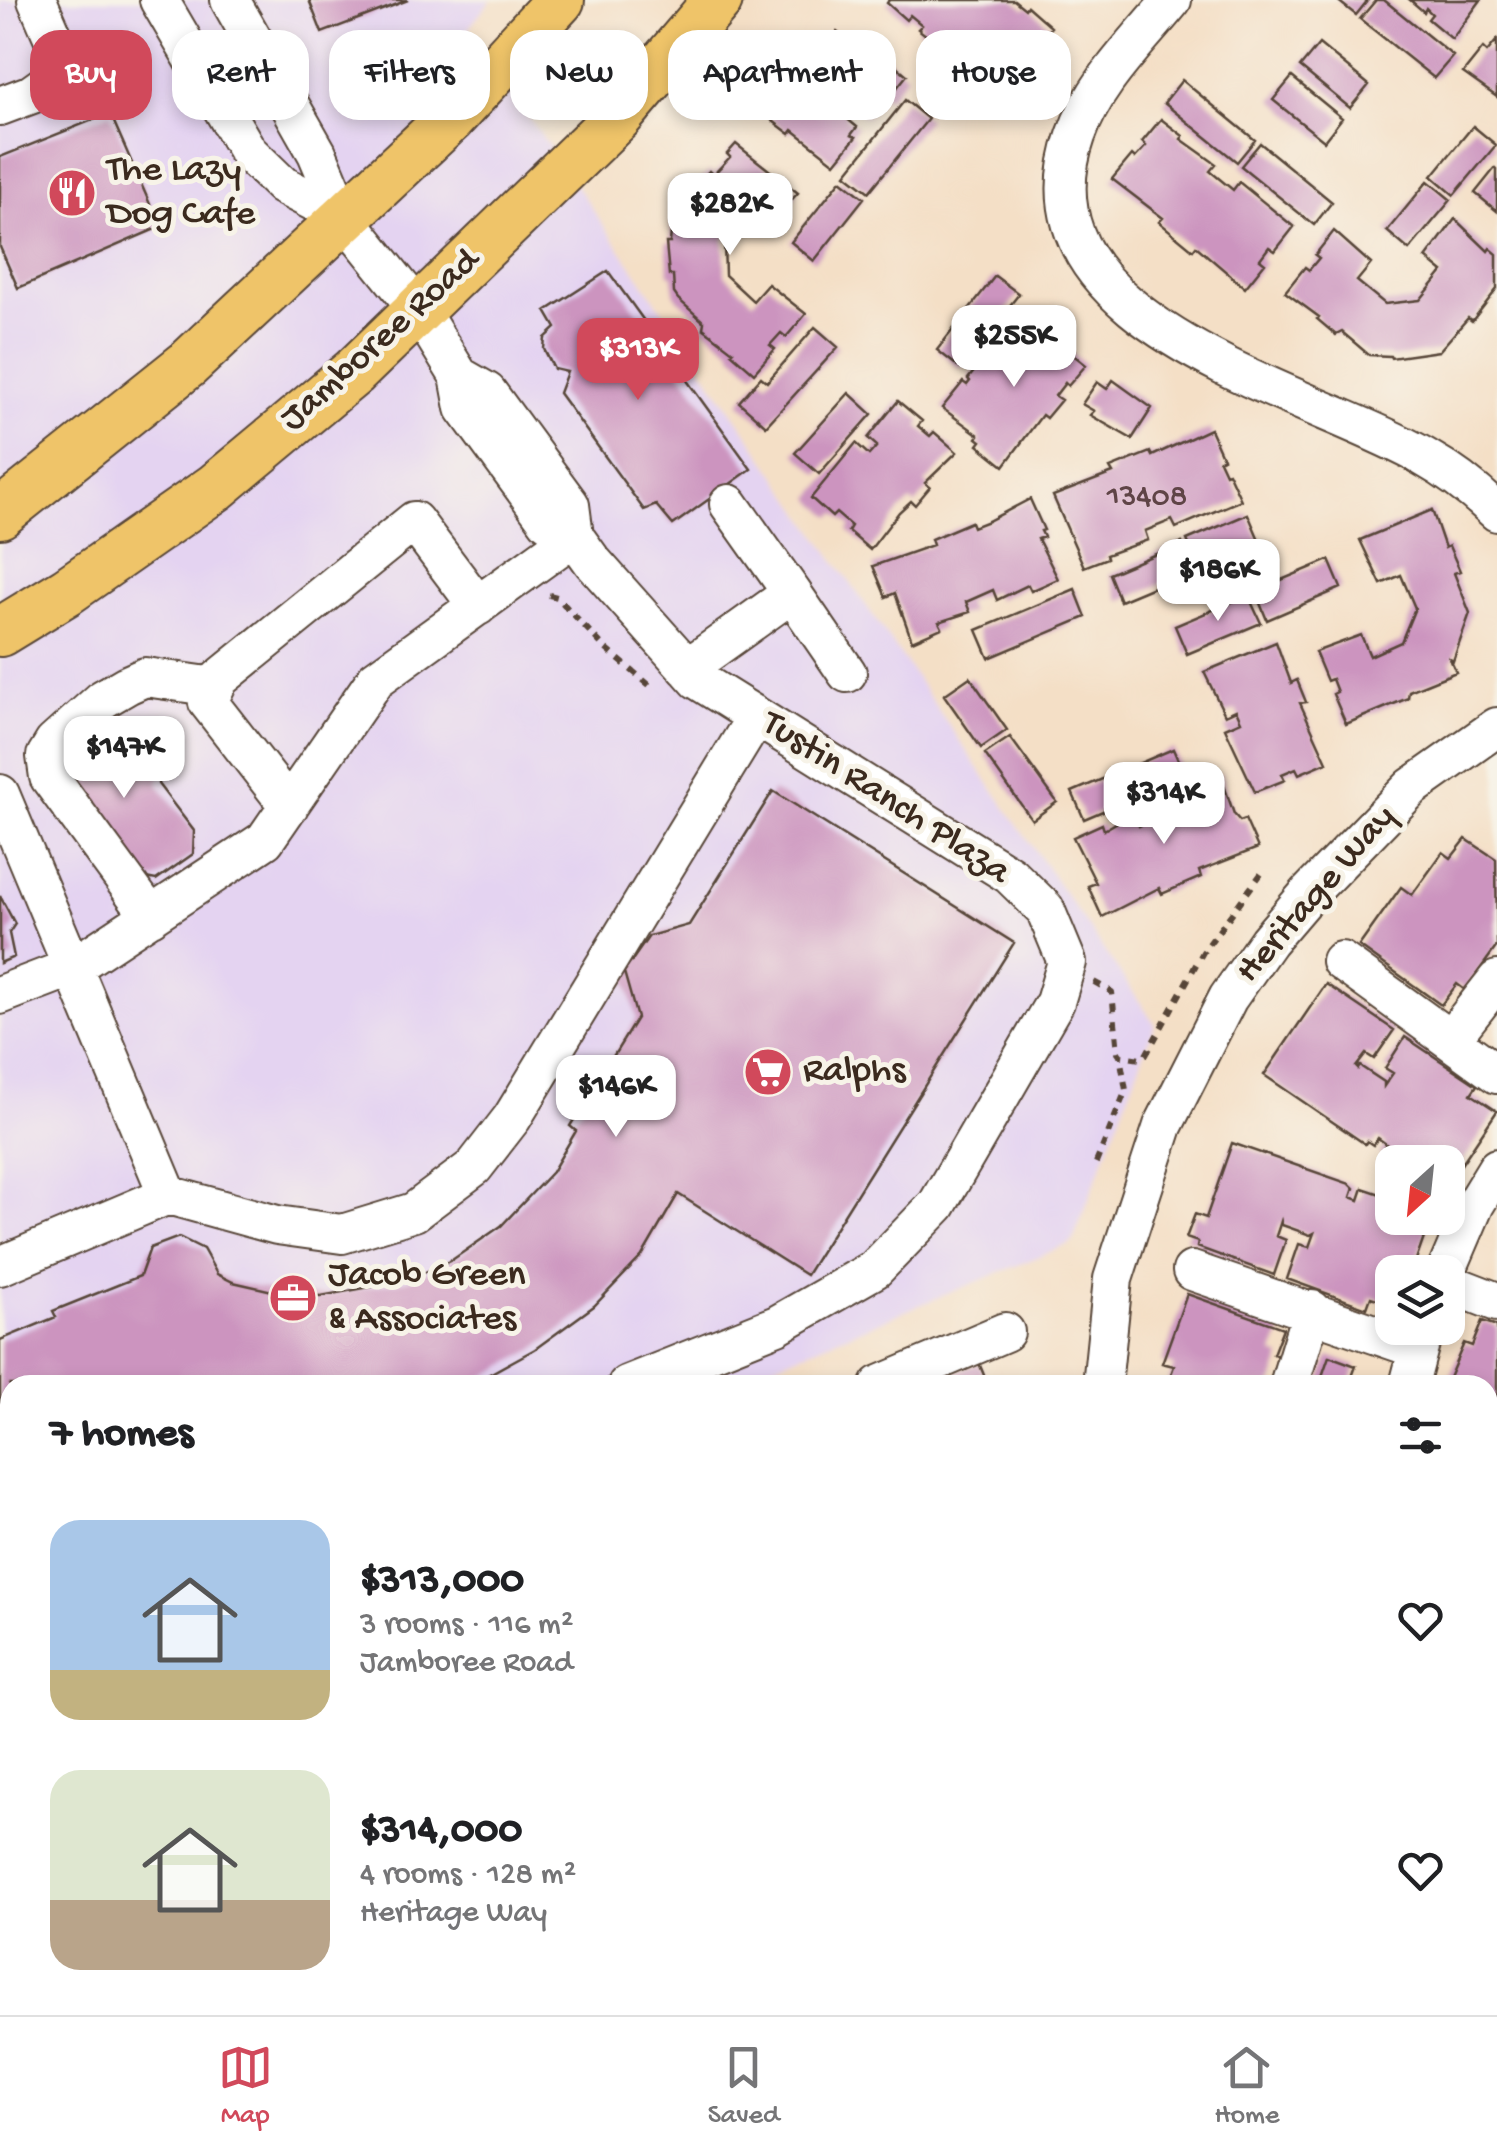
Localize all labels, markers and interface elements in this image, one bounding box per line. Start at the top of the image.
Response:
chip: Buy [30,30,152,120]
chip: Rent [172,30,309,120]
chip: Filters [329,30,490,120]
chip: New [510,30,648,120]
chip: Apartment [668,30,896,120]
chip: House [916,30,1071,120]
place label: The Lazy Dog Cafe [104,149,255,237]
restaurant icon: The Lazy Dog Cafe [46,167,98,219]
pin: $282K [660,173,800,258]
text: $282K [690,186,770,224]
street label: Jamboree Road [272,238,492,442]
pin: $255K [944,305,1084,390]
pin: $313K [568,318,708,403]
text: $255K [973,318,1055,356]
text: $313K [599,331,677,369]
house number: 13408 [1106,479,1187,517]
pin: $186K [1148,539,1288,624]
text: $186K [1179,552,1257,590]
street label: Tustin Ranch Plaza [751,701,1019,897]
pin: $147K [54,716,194,801]
text: $147K [86,729,162,767]
pin: $314K [1094,762,1234,847]
text: $314K [1126,775,1202,813]
street label: Heritage Way [1228,797,1407,993]
supermarket icon: Ralphs [742,1046,794,1098]
place label: Ralphs [803,1050,906,1094]
pin: $146K [546,1055,686,1140]
text: $146K [578,1068,654,1106]
north arrow [1375,1145,1465,1235]
map controls [1375,1145,1465,1345]
place label: Jacob Green & Associates [328,1254,526,1342]
button: layers [1375,1255,1465,1345]
office icon: Jacob Green & Associates [267,1272,319,1324]
icon: filters [1393,1408,1448,1463]
text: 7 homes [50,1411,193,1460]
text: $313,000 [360,1558,524,1607]
icon: home [130,1560,250,1680]
icon: heart [1393,1593,1448,1648]
text: 3 rooms · 116 m² [360,1607,573,1645]
text: Jamboree Road [360,1645,573,1683]
text: $314,000 [360,1808,522,1857]
icon: home [130,1810,250,1930]
icon: heart [1393,1843,1448,1898]
text: 4 rooms · 128 m² [360,1857,576,1895]
text: Heritage Way [360,1895,547,1933]
tab: Map [218,2040,273,2133]
tab: Saved [708,2040,779,2133]
tab: Home [1215,2040,1279,2133]

